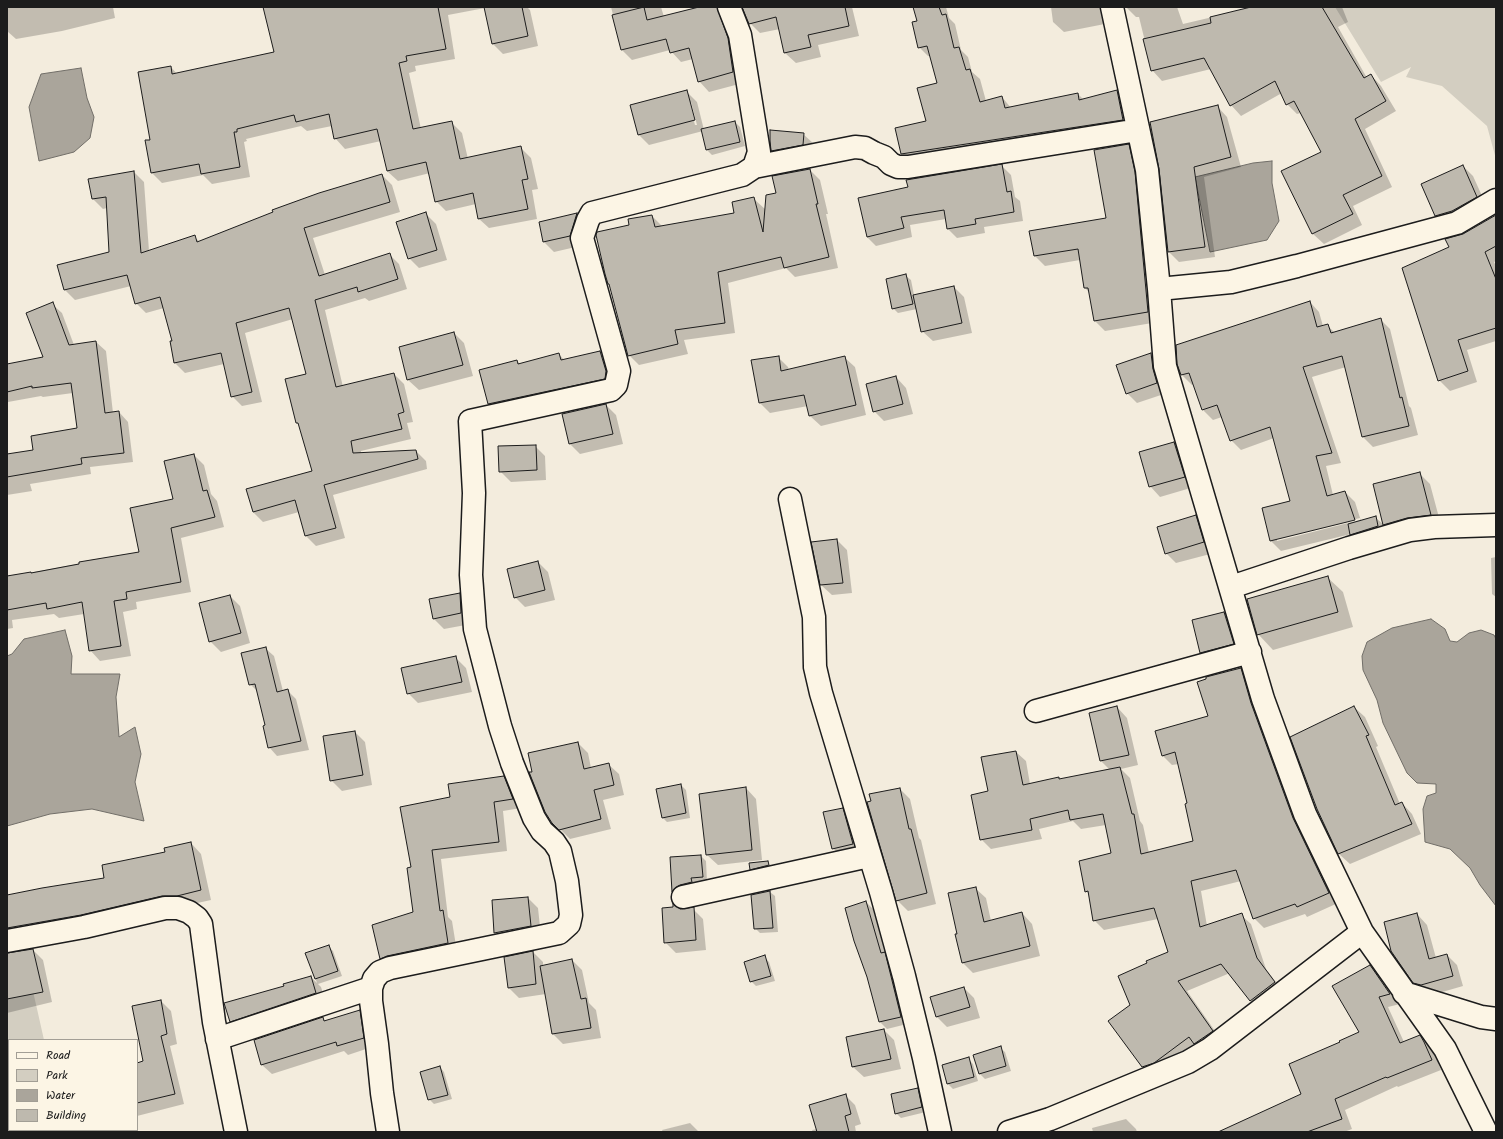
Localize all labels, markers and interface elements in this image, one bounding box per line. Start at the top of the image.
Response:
legend [8,1039,138,1131]
text: Road [46,1046,70,1065]
text: Park [46,1066,68,1085]
text: Water [46,1086,75,1105]
text: Building [46,1106,86,1125]

